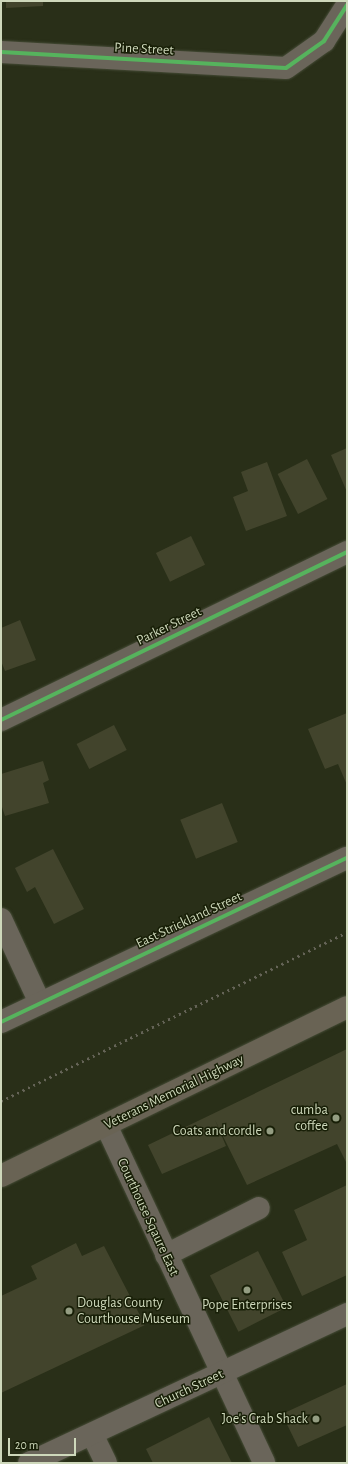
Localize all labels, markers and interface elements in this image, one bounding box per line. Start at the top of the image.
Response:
street label: Pine Street [114,39,174,59]
street label: Parker Street [134,603,204,649]
street label: East Strickland Street [133,888,245,952]
street label: Veterans Memorial Highway [101,1051,247,1133]
place label: cumba coffee [291,1102,328,1134]
marker: cumba coffee [331,1113,341,1123]
place label: Coats and cordle [173,1123,262,1139]
marker: Coats and cordle [265,1126,275,1136]
street label: Courthouse Sqaure East [113,1155,183,1279]
marker: Pope Enterprises [242,1285,252,1295]
place label: Douglas County Courthouse Museum [77,1295,190,1328]
place label: Pope Enterprises [202,1297,292,1313]
marker: Douglas County Courthouse Museum [64,1306,74,1316]
street label: Church Street [152,1366,226,1412]
place label: Joe's Crab Shack [222,1411,308,1427]
marker: Joe's Crab Shack [311,1414,321,1424]
scale bar [10,1430,78,1456]
text: 20 m [15,1439,38,1451]

